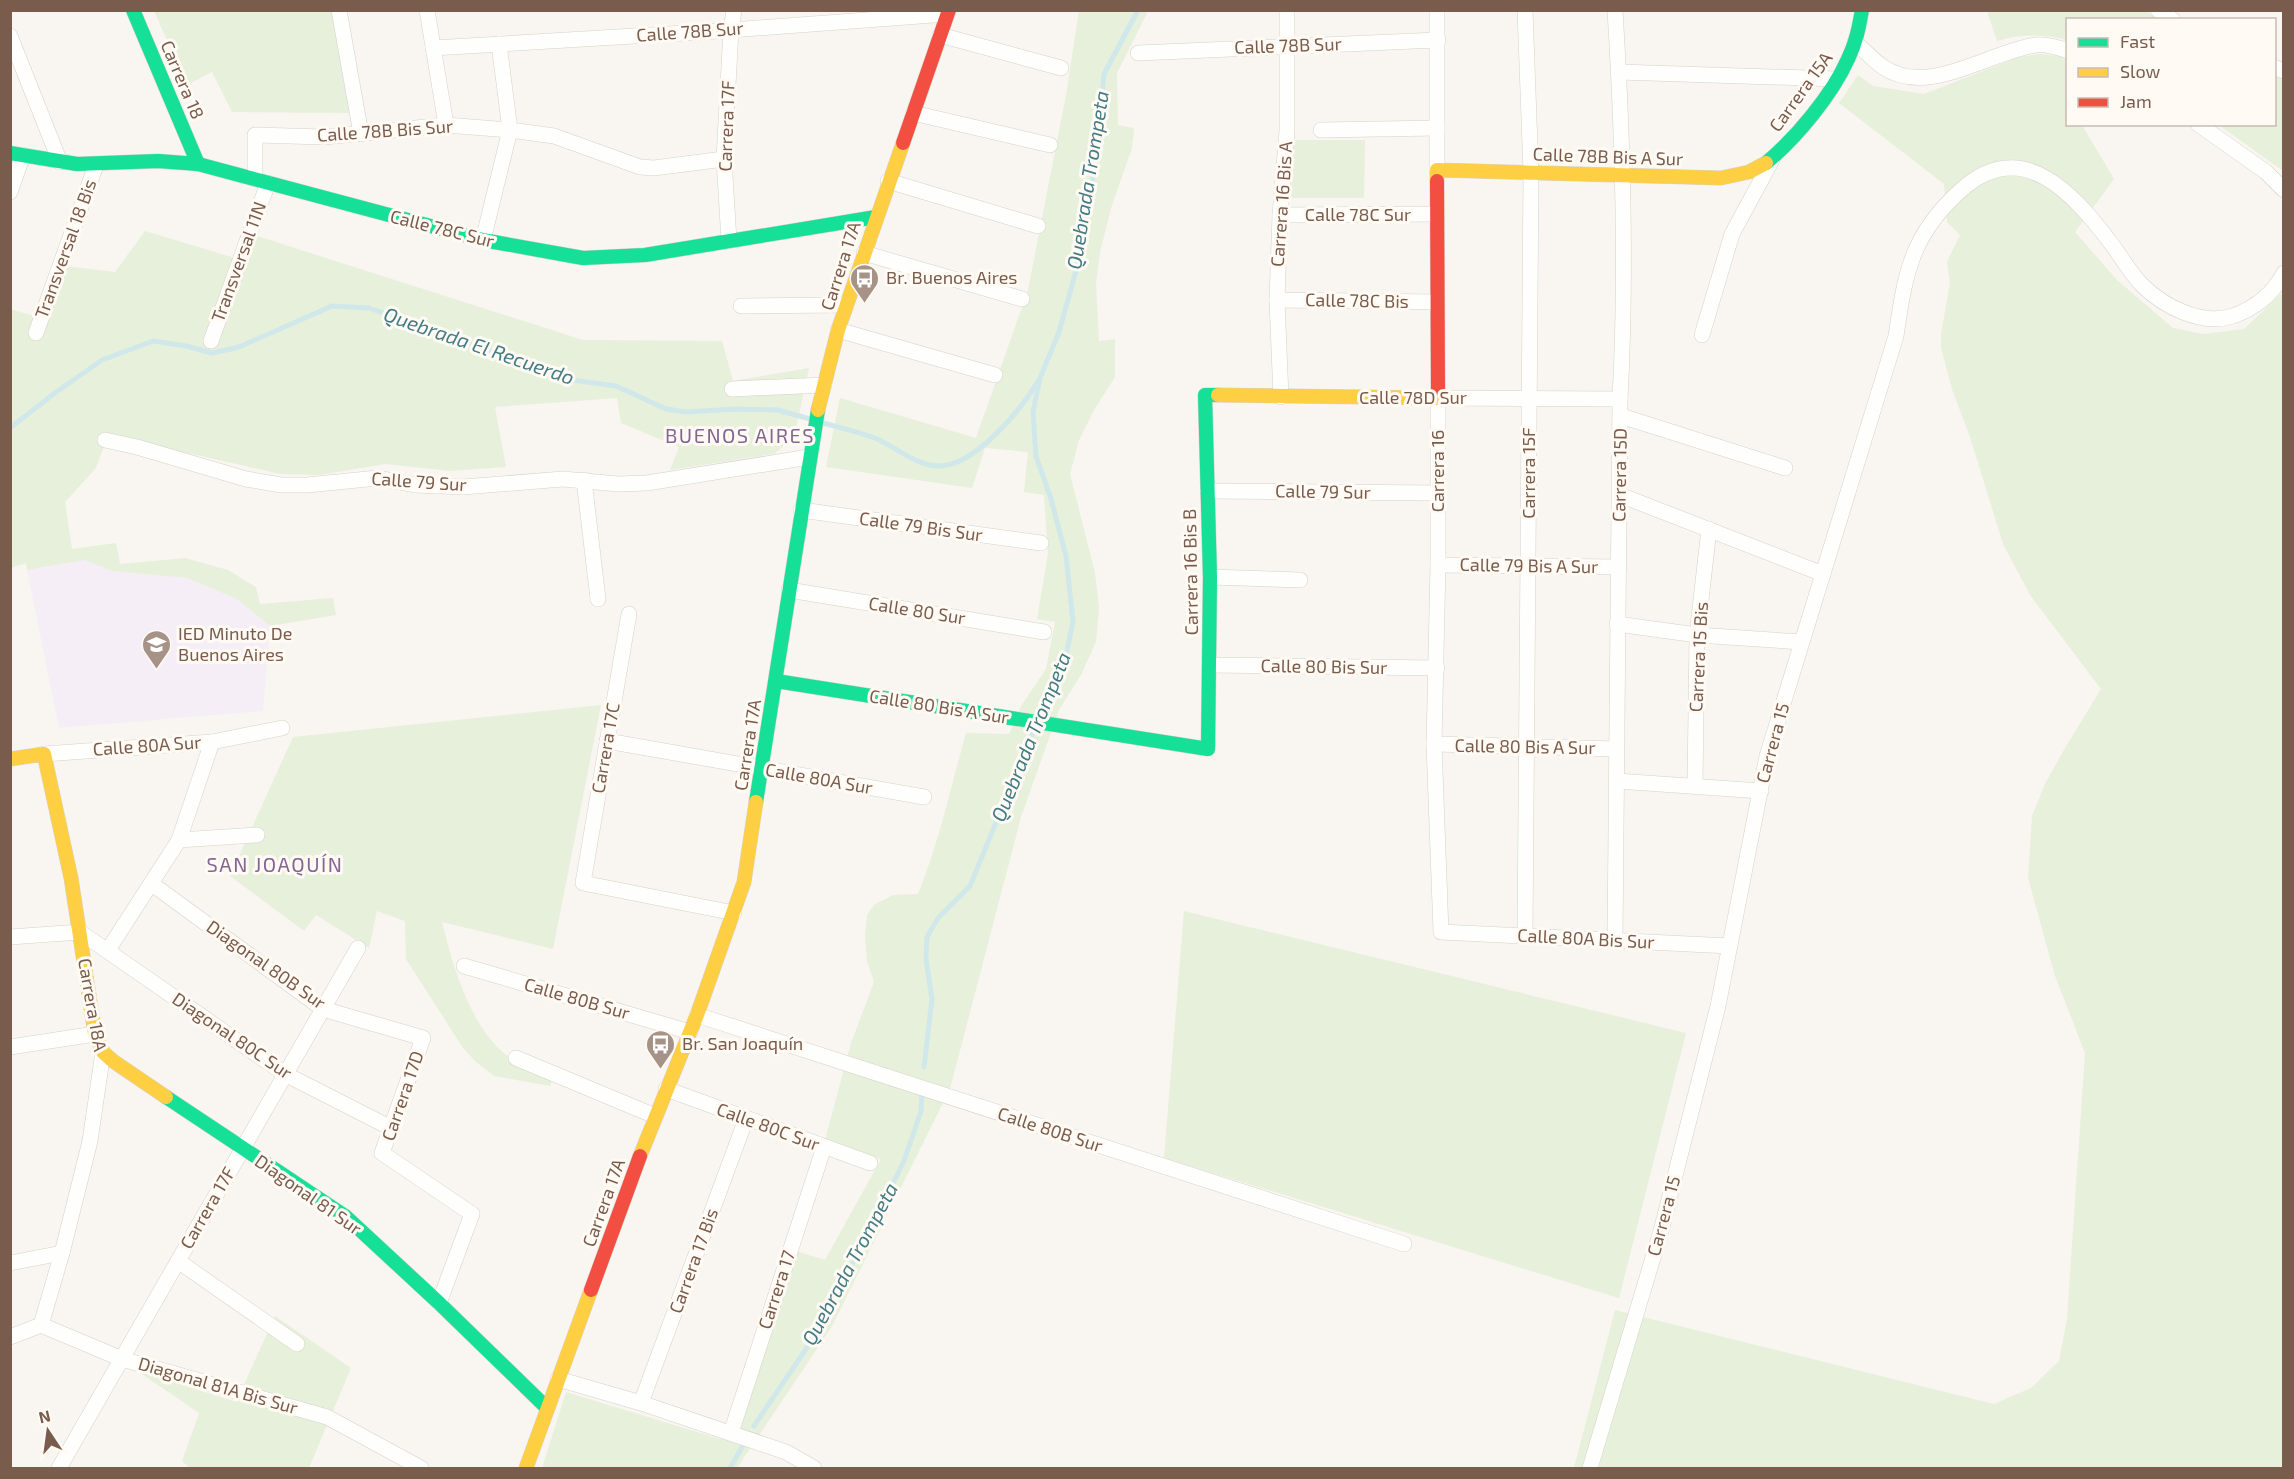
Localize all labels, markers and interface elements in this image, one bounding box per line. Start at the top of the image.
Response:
street label: Calle 78B Sur [636,16,744,46]
legend [2066,18,2276,126]
text: Fast [2120,30,2155,52]
street label: Calle 78B Sur [1234,32,1342,58]
street label: Carrera 18 [157,37,209,122]
street label: Carrera 15A [1764,47,1837,136]
text: Slow [2120,60,2161,82]
street label: Carrera 17F [713,80,739,172]
water label: Quebrada Trompeta [1061,89,1113,271]
text: Jam [2120,90,2152,112]
street label: Calle 78B Bis Sur [316,114,454,146]
street label: Carrera 16 Bis A [1266,139,1296,268]
street label: Calle 78B Bis A Sur [1532,142,1684,170]
street label: Transversal 18 Bis [30,176,100,321]
street label: Transversal 11N [206,198,270,325]
street label: Calle 78C Sur [1305,203,1411,225]
street label: Calle 78C Sur [388,204,497,252]
street label: Carrera 17A [815,218,865,313]
bus stop icon: Br. Buenos Aires [849,262,881,304]
place label: Br. Buenos Aires [886,266,1018,288]
street label: Calle 78C Bis [1305,288,1409,312]
water label: Quebrada El Recuerdo [381,301,578,389]
street label: Calle 78D Sur [1359,386,1467,408]
district label: BUENOS AIRES [665,423,815,447]
street label: Carrera 15F [1517,427,1539,519]
street label: Carrera 15D [1607,428,1631,522]
street label: Carrera 16 [1426,430,1448,512]
street label: Calle 79 Sur [371,467,468,495]
street label: Calle 79 Sur [1275,479,1371,503]
street label: Calle 79 Bis Sur [858,506,984,546]
street label: Carrera 16 Bis B [1178,509,1202,635]
street label: Calle 79 Bis A Sur [1459,553,1599,577]
street label: Calle 80 Sur [867,591,967,629]
street label: Carrera 15 Bis [1684,601,1712,713]
place label: IED Minuto De Buenos Aires [178,622,292,665]
school or university icon: IED Minuto De Buenos Aires [141,628,173,670]
water label: Quebrada Trompeta [985,648,1075,825]
street label: Calle 80 Bis Sur [1260,654,1388,678]
street label: Calle 80 Bis A Sur [868,684,1011,728]
street label: Carrera 17A [729,697,765,792]
street label: Carrera 15 [1751,700,1793,785]
street label: Carrera 17C [586,701,624,795]
street label: Calle 80A Sur [92,730,202,760]
street label: Calle 80 Bis A Sur [1454,734,1596,758]
street label: Calle 80A Sur [764,758,875,798]
district label: SAN JOAQUÍN [207,852,343,876]
street label: Diagonal 80B Sur [203,915,330,1013]
street label: Calle 80A Bis Sur [1517,923,1655,953]
street label: Carrera 18A [74,956,112,1054]
street label: Calle 80B Sur [522,972,633,1024]
street label: Diagonal 80C Sur [169,987,296,1083]
bus stop icon: Br. San Joaquín [645,1028,677,1070]
place label: Br. San Joaquín [682,1032,803,1054]
street label: Carrera 17D [376,1048,428,1143]
street label: Calle 80C Sur [714,1097,823,1155]
street label: Calle 80B Sur [995,1102,1106,1156]
street label: Diagonal 81 Sur [251,1149,366,1239]
street label: Carrera 17A [577,1155,629,1250]
street label: Carrera 17F [175,1162,240,1252]
street label: Carrera 15 [1642,1173,1684,1258]
water label: Quebrada Trompeta [796,1178,902,1349]
street label: Carrera 17 Bis [664,1205,722,1316]
street label: Carrera 17 [753,1248,799,1332]
street label: Diagonal 81A Bis Sur [136,1352,301,1418]
north arrow [18,1401,78,1461]
text: N [37,1405,52,1426]

